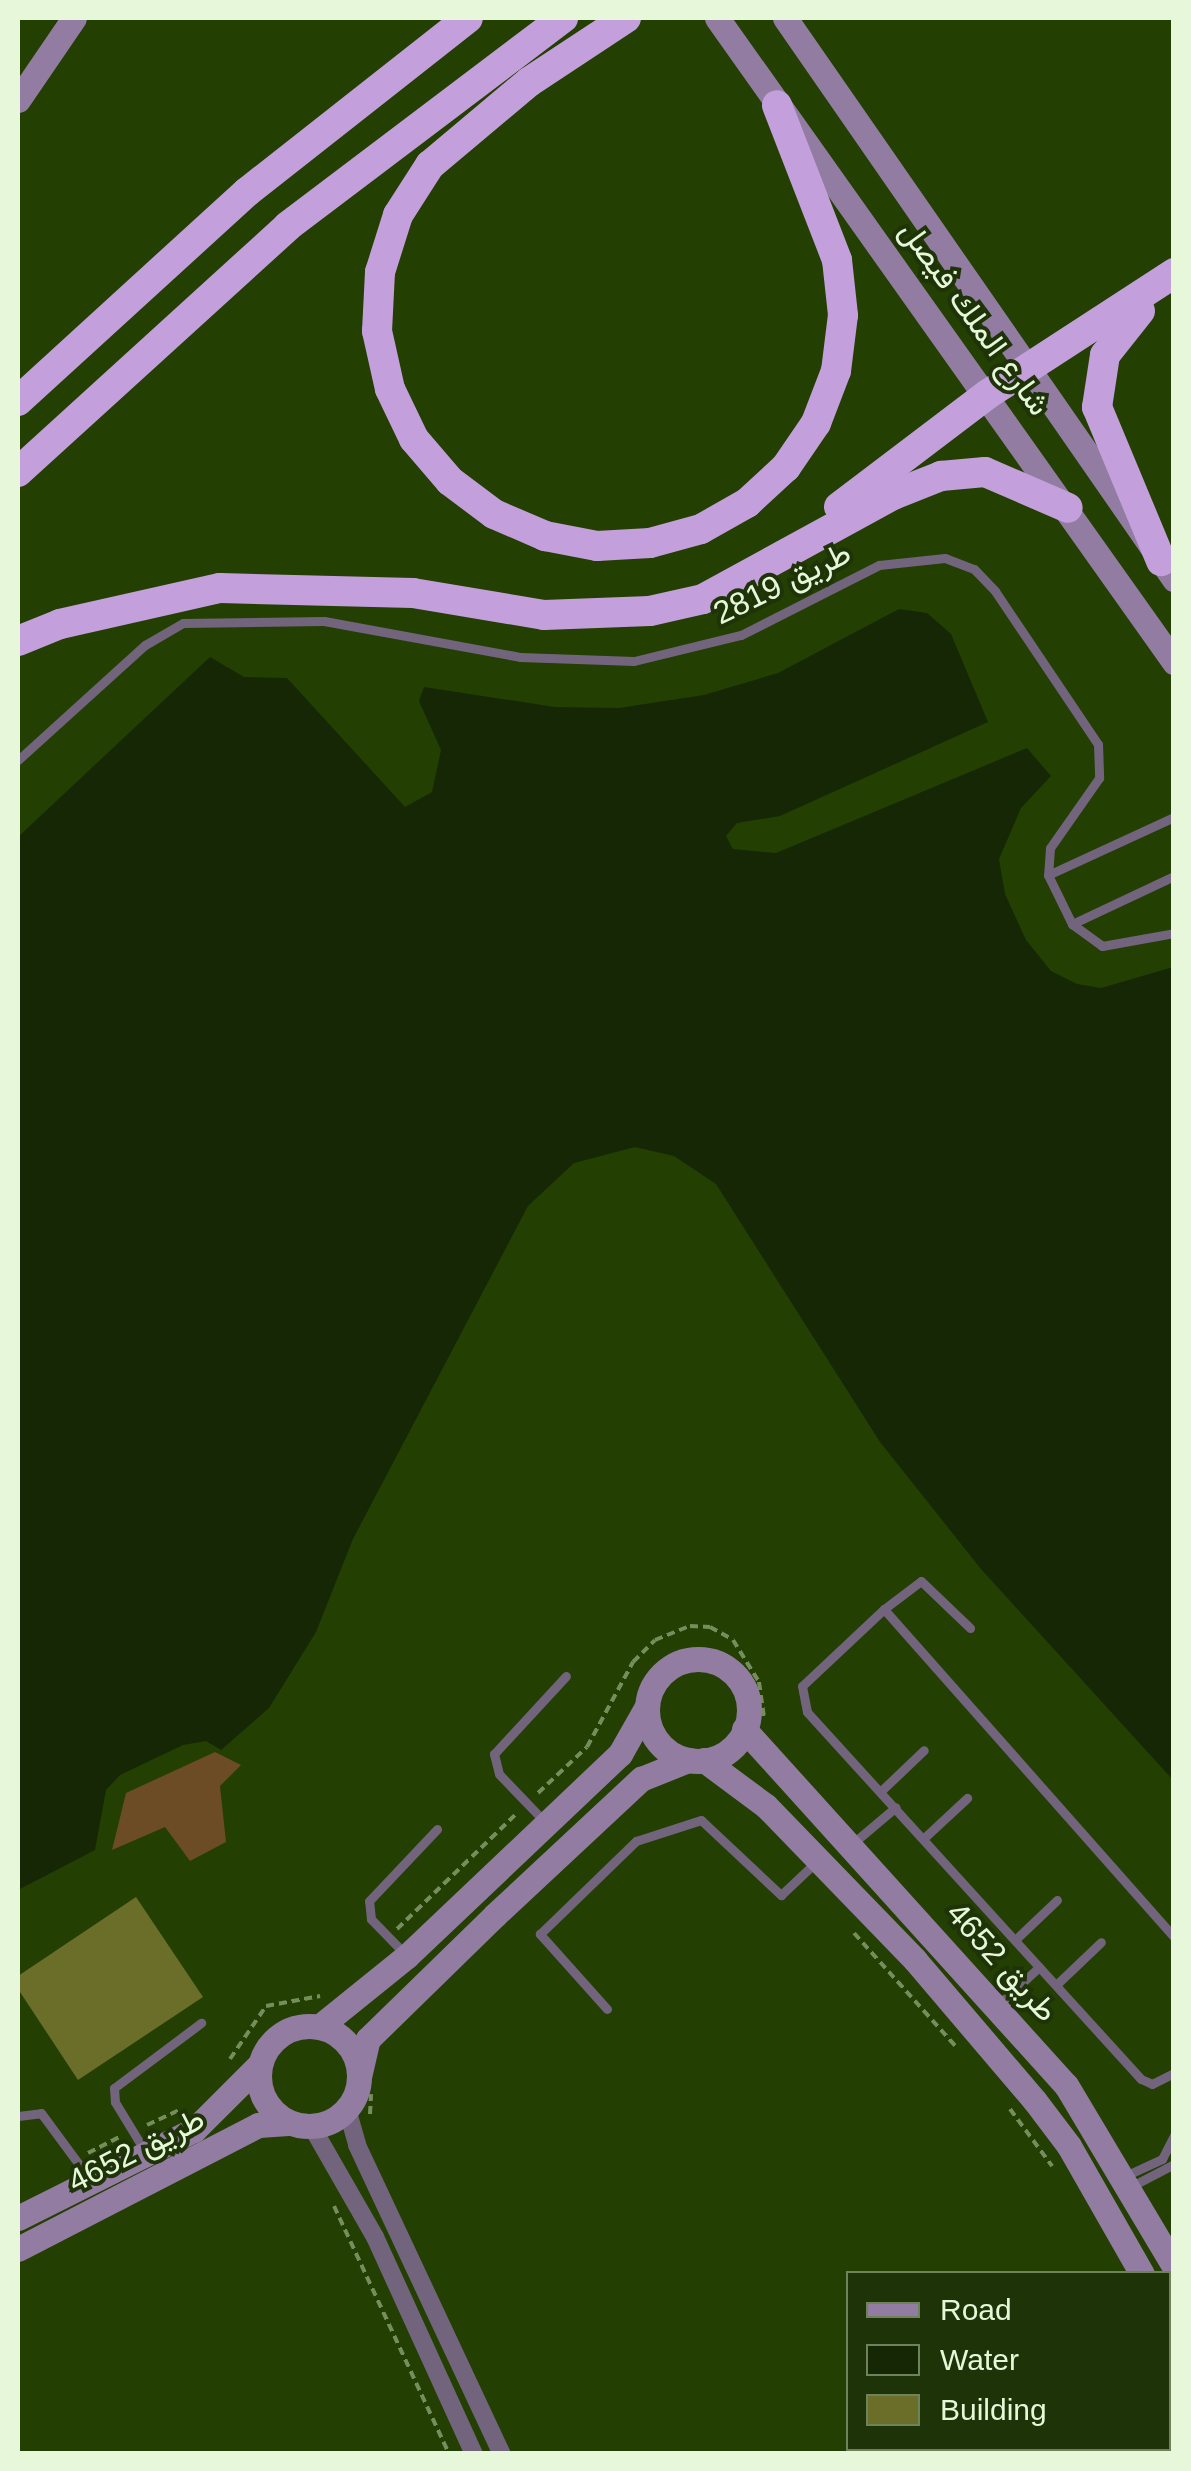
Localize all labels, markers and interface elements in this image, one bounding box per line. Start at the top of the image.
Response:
street label: شارع الملك فيصل [891,213,1059,423]
street label: طريق 2819 [707,533,857,633]
street label: طريق 4652 [938,1894,1066,2030]
street label: طريق 4652 [61,2099,211,2201]
legend [846,2271,1171,2451]
text: Road [940,2293,1012,2326]
text: Water [940,2343,1019,2376]
text: Building [940,2393,1047,2426]

